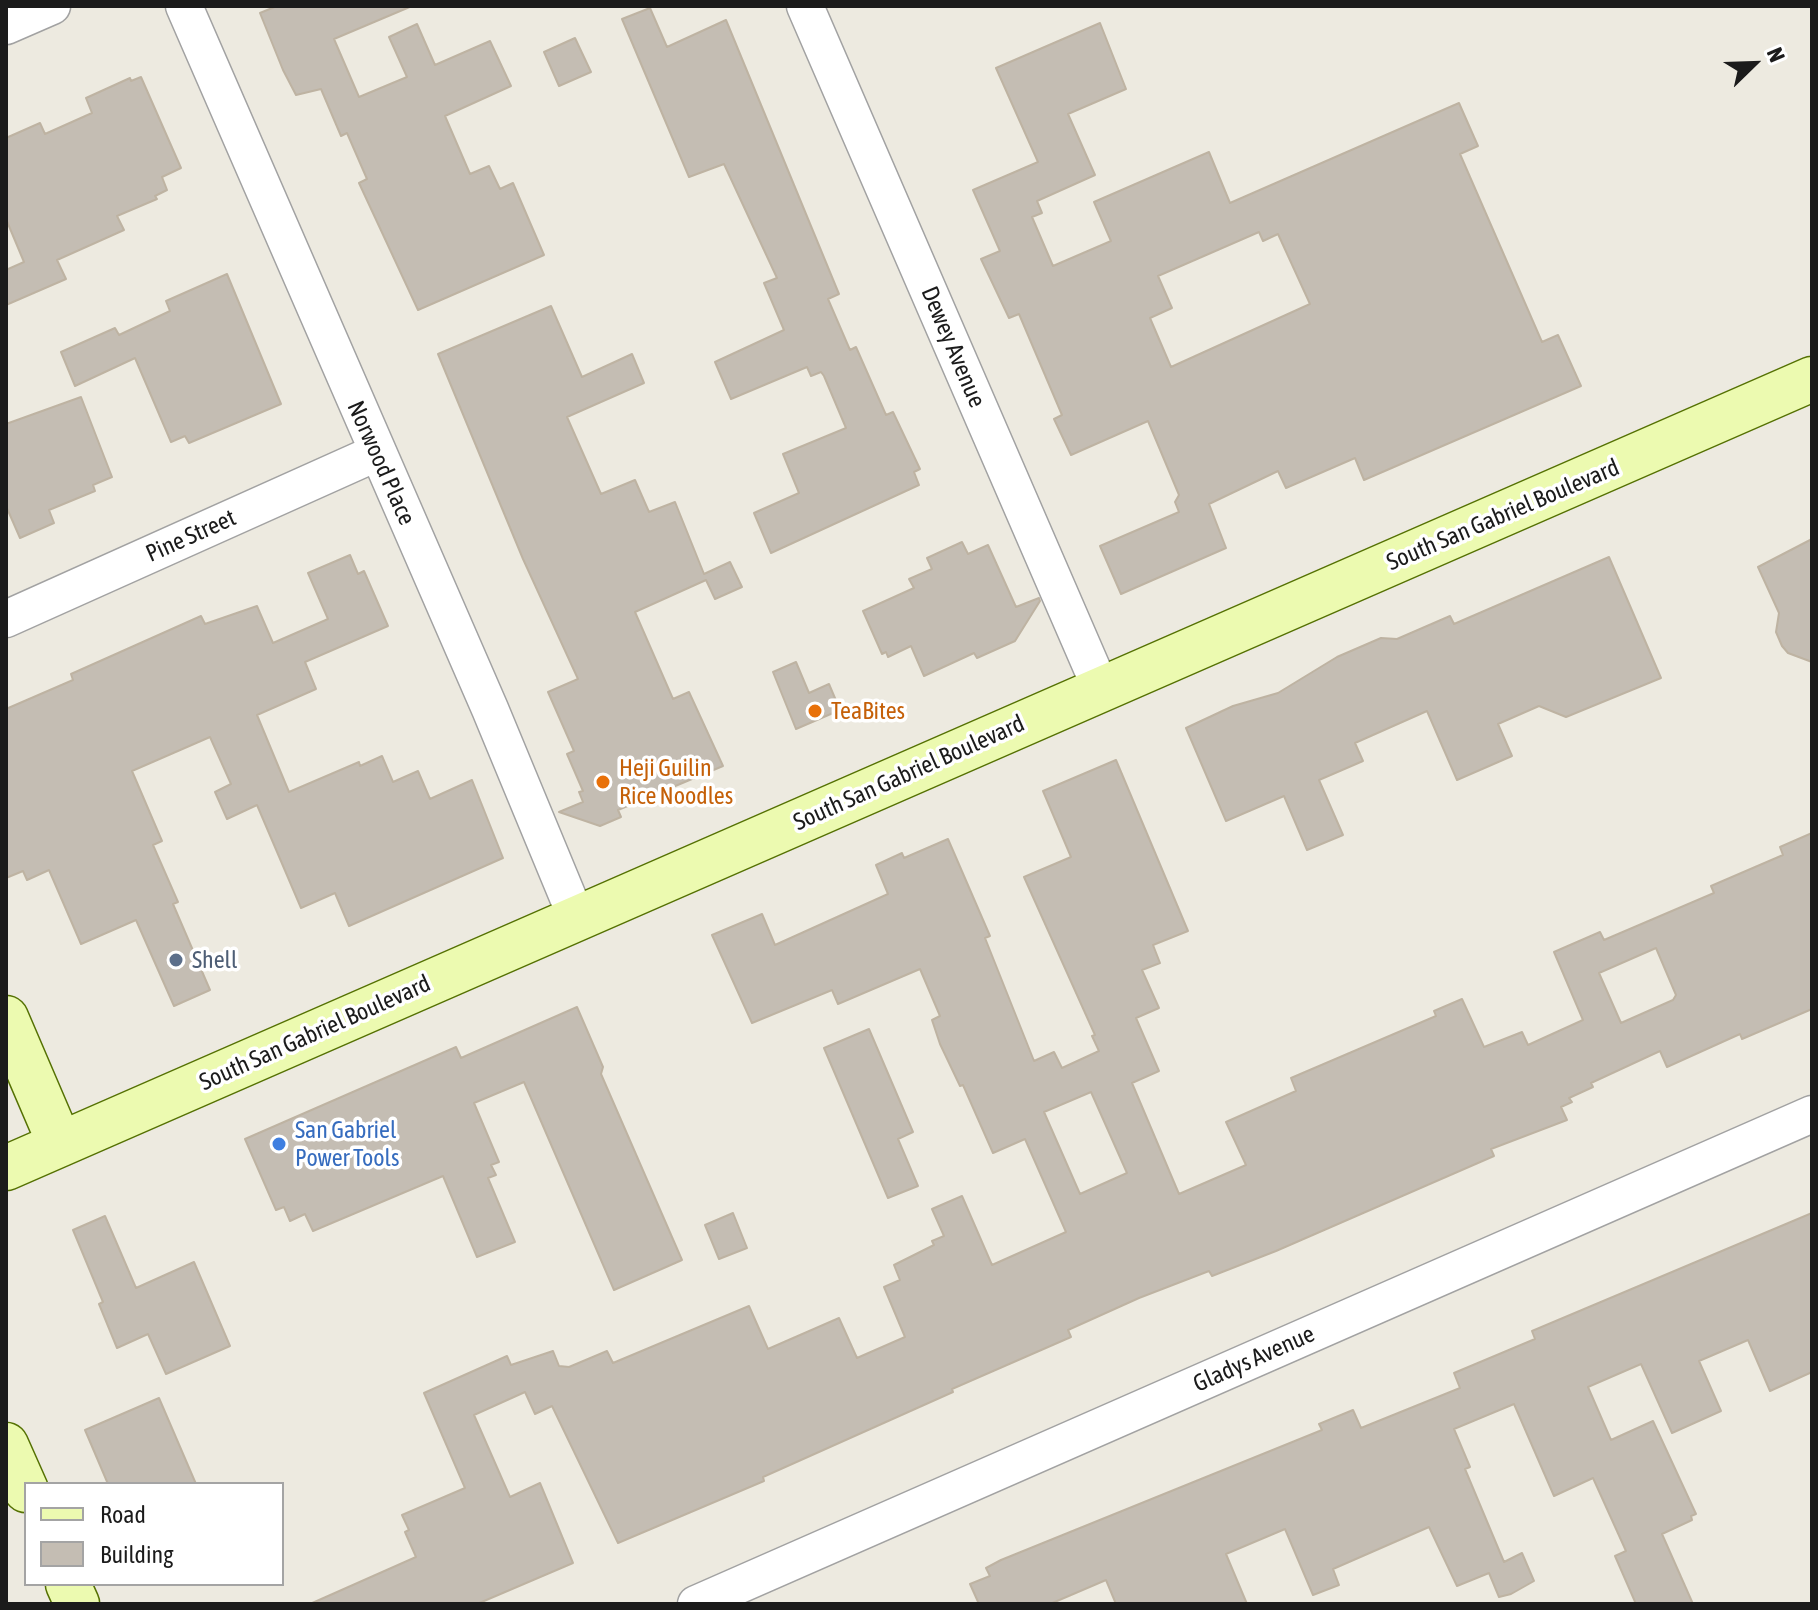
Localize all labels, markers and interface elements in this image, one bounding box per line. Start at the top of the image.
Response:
north arrow [1714,24,1794,104]
text: N [1762,44,1791,66]
street label: Dewey Avenue [915,282,991,412]
street label: Norwood Place [341,396,421,530]
street label: South San Gabriel Boulevard [1382,453,1624,577]
street label: Pine Street [142,503,240,569]
place label: TeaBites [831,697,905,725]
marker: TeaBites [806,702,824,720]
street label: South San Gabriel Boulevard [789,709,1029,837]
place label: Heji Guilin Rice Noodles [619,754,733,810]
marker: Heji Guilin Rice Noodles [594,773,612,791]
place label: Shell [192,946,237,974]
marker: Shell [167,951,185,969]
street label: South San Gabriel Boulevard [195,969,435,1097]
place label: San Gabriel Power Tools [295,1116,399,1172]
marker: San Gabriel Power Tools [270,1135,288,1153]
street label: Gladys Avenue [1189,1319,1319,1399]
legend [24,1482,284,1586]
text: Road [100,1501,146,1528]
text: Building [100,1541,173,1568]

